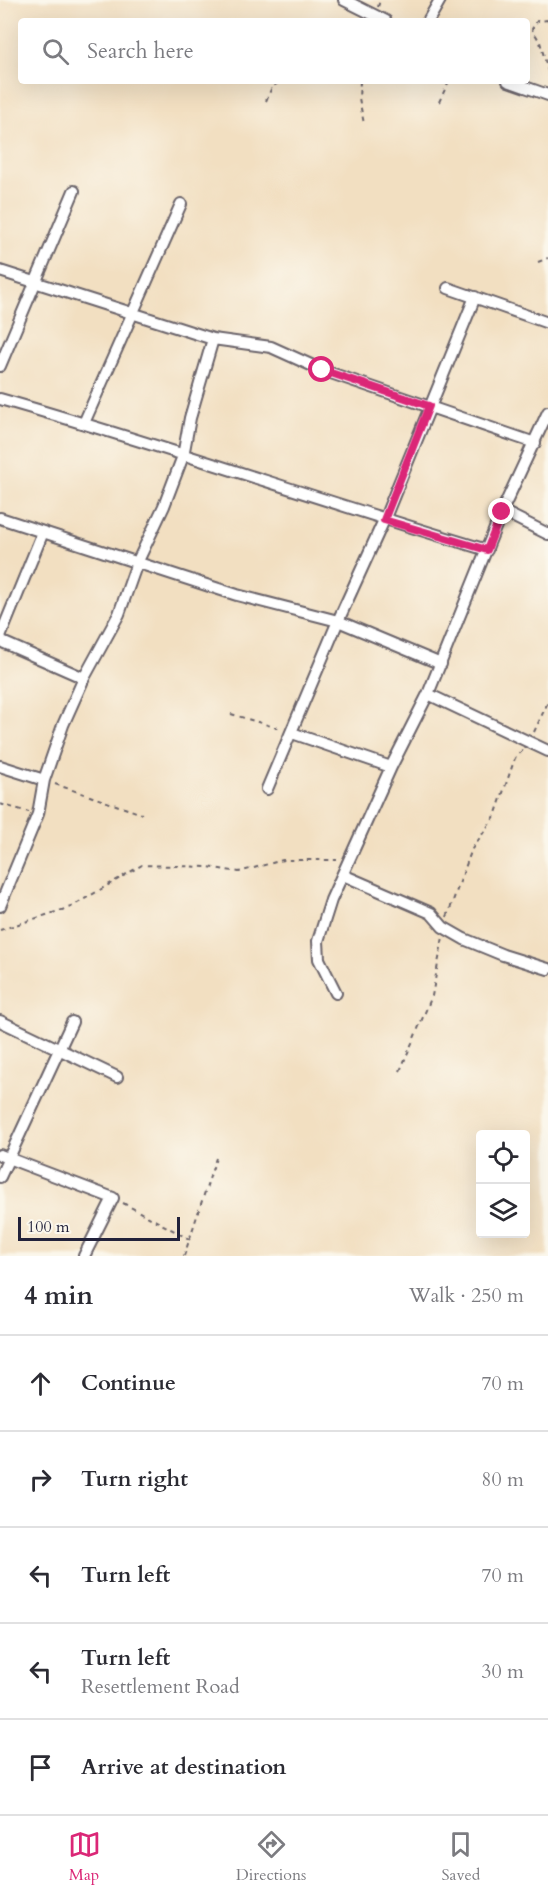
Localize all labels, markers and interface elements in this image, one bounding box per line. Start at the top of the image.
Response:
search box [18,18,530,84]
icon: search [39,35,72,68]
text: Search here [87,36,194,66]
route start [308,356,334,382]
route end [488,498,514,524]
map controls [476,1130,530,1238]
button: locate [476,1130,530,1184]
button: layers [476,1184,530,1238]
scale bar [18,1214,180,1242]
text: 100 m [27,1216,69,1238]
text: 4 min [24,1278,93,1313]
text: Walk · 250 m [409,1282,524,1309]
icon: ahead [24,1367,57,1400]
text: Continue [81,1368,176,1398]
text: 70 m [481,1370,524,1397]
icon: right [24,1463,57,1496]
text: Turn right [81,1464,188,1494]
text: 80 m [481,1466,524,1493]
icon: left [24,1559,57,1592]
text: Turn left [81,1560,170,1590]
text: 70 m [481,1562,524,1589]
text: Turn left [81,1643,170,1673]
icon: left [24,1655,57,1688]
text: 30 m [481,1658,524,1685]
text: Resettlement Road [81,1673,240,1700]
icon: arrive [24,1751,57,1784]
text: Arrive at destination [81,1752,286,1782]
tab: Map [68,1828,101,1886]
tab: Directions [236,1828,306,1886]
tab: Saved [442,1828,480,1886]

